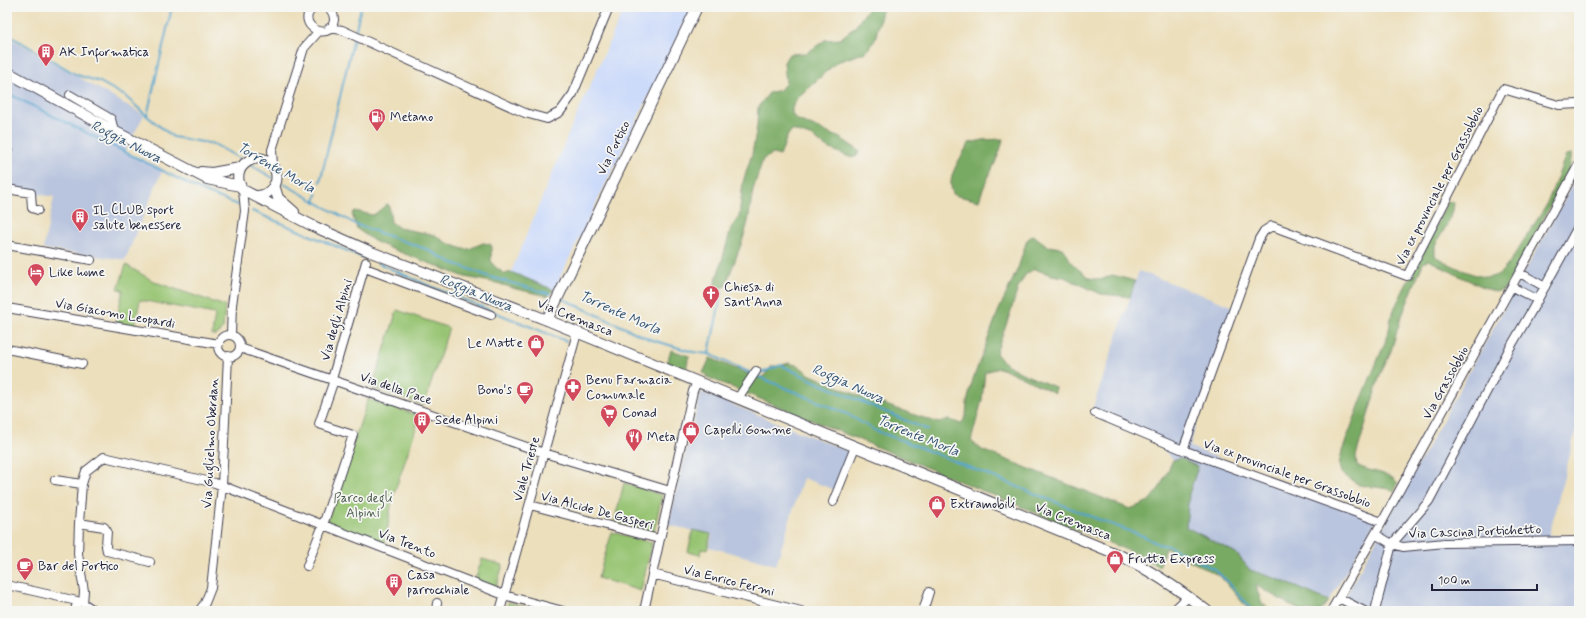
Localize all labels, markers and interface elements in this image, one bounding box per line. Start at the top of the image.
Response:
building icon: AK Informatica [36,42,56,67]
place label: AK Informatica [59,44,149,63]
street label: Via ex provinciale per Grassobbio [1392,103,1488,269]
fuel station icon: Metano [367,107,387,132]
place label: Metano [390,109,433,126]
water label: Roggia Nuova [87,117,164,169]
street label: Via Portico [594,118,635,178]
water label: Torrente Morla [234,138,318,198]
place label: IL CLUB sport salute benessere [93,202,182,234]
building icon: IL CLUB sport salute benessere [70,207,90,232]
hotel icon: Like home [26,262,46,287]
place label: Like home [49,264,105,281]
water label: Roggia Nuova [436,270,515,318]
street label: Via degli Alpini [317,277,359,363]
place label: Chiesa di Sant'Anna [724,279,782,311]
church icon: Chiesa di Sant'Anna [701,284,721,309]
water label: Torrente Morla [576,287,664,339]
street label: Via Giacomo Leopardi [54,295,176,333]
street label: Via Cremasca [535,295,615,341]
shop icon: Le Matte [526,333,546,358]
place label: Le Matte [467,335,523,352]
street label: Via Grassobbio [1419,343,1473,423]
water label: Roggia Nuova [808,360,887,410]
street label: Via della Pace [358,369,434,409]
place label: Benu Farmacia Comunale [586,372,672,404]
street label: Via Guglielmo Oberdan [199,377,225,509]
pharmacy icon: Benu Farmacia Comunale [563,377,583,402]
cafe icon: Bono's [515,380,535,405]
place label: Bono's [477,382,512,399]
supermarket icon: Conad [599,403,619,428]
place label: Conad [622,405,657,422]
building icon: Sede Alpini [412,410,432,435]
water label: Torrente Morla [874,411,962,461]
place label: Sede Alpini [435,412,498,429]
shop icon: Capelli Gomme [681,420,701,445]
place label: Capelli Gomme [704,422,792,439]
restaurant icon: Meta [624,427,644,452]
place label: Meta [647,429,676,446]
street label: Viale Trieste [510,435,544,503]
street label: Via ex provinciale per Grassobbio [1201,436,1374,512]
street label: Via Alcide De Gasperi [539,488,655,534]
park label: Parco degli Alpini [333,490,393,522]
shop icon: Extramobili [927,494,947,519]
place label: Extramobili [950,496,1015,513]
street label: Via Cremasca [1033,499,1113,545]
street label: Via Cascina Portichetto [1408,521,1542,543]
street label: Via Trento [376,525,439,563]
shop icon: Frutta Express [1105,549,1125,574]
place label: Frutta Express [1128,551,1215,568]
cafe icon: Bar del Portico [15,556,35,581]
place label: Bar del Portico [38,558,119,575]
street label: Via Enrico Fermi [682,562,776,601]
scale bar [1432,566,1537,592]
place label: Casa parrocchiale [407,567,470,599]
building icon: Casa parrocchiale [384,572,404,597]
text: 100 m [1438,573,1470,589]

